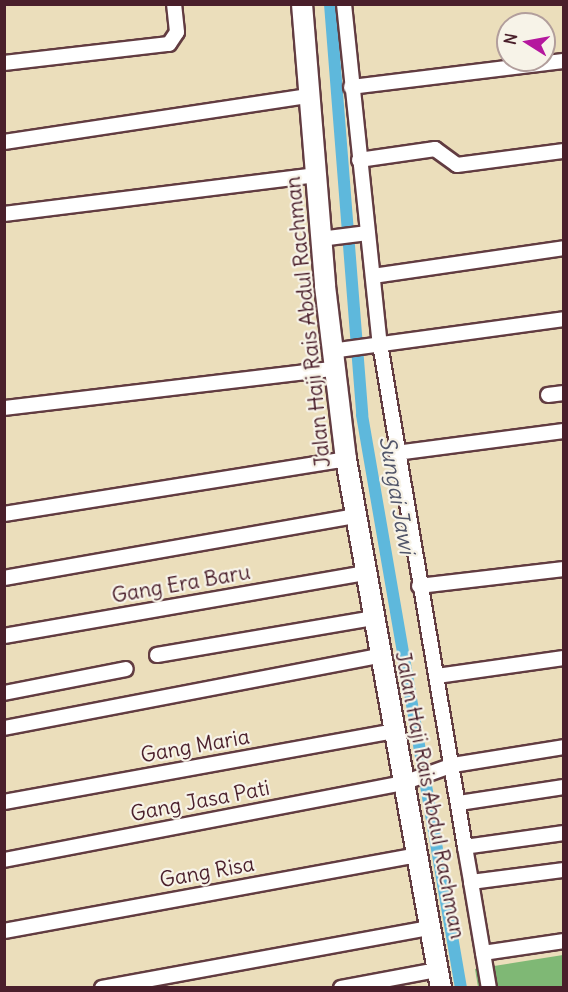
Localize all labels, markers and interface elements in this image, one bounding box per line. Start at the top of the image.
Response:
north arrow [496,12,556,72]
text: N [499,32,521,46]
street label: Jalan Haji Rais Abdul Rachman [280,175,336,469]
water label: Sungai Jawi [374,434,420,556]
street label: Gang Era Baru [110,559,252,609]
street label: Jalan Haji Rais Abdul Rachman [390,649,470,941]
street label: Gang Maria [139,724,251,768]
street label: Gang Jasa Pati [128,775,272,827]
street label: Gang Risa [158,851,256,893]

